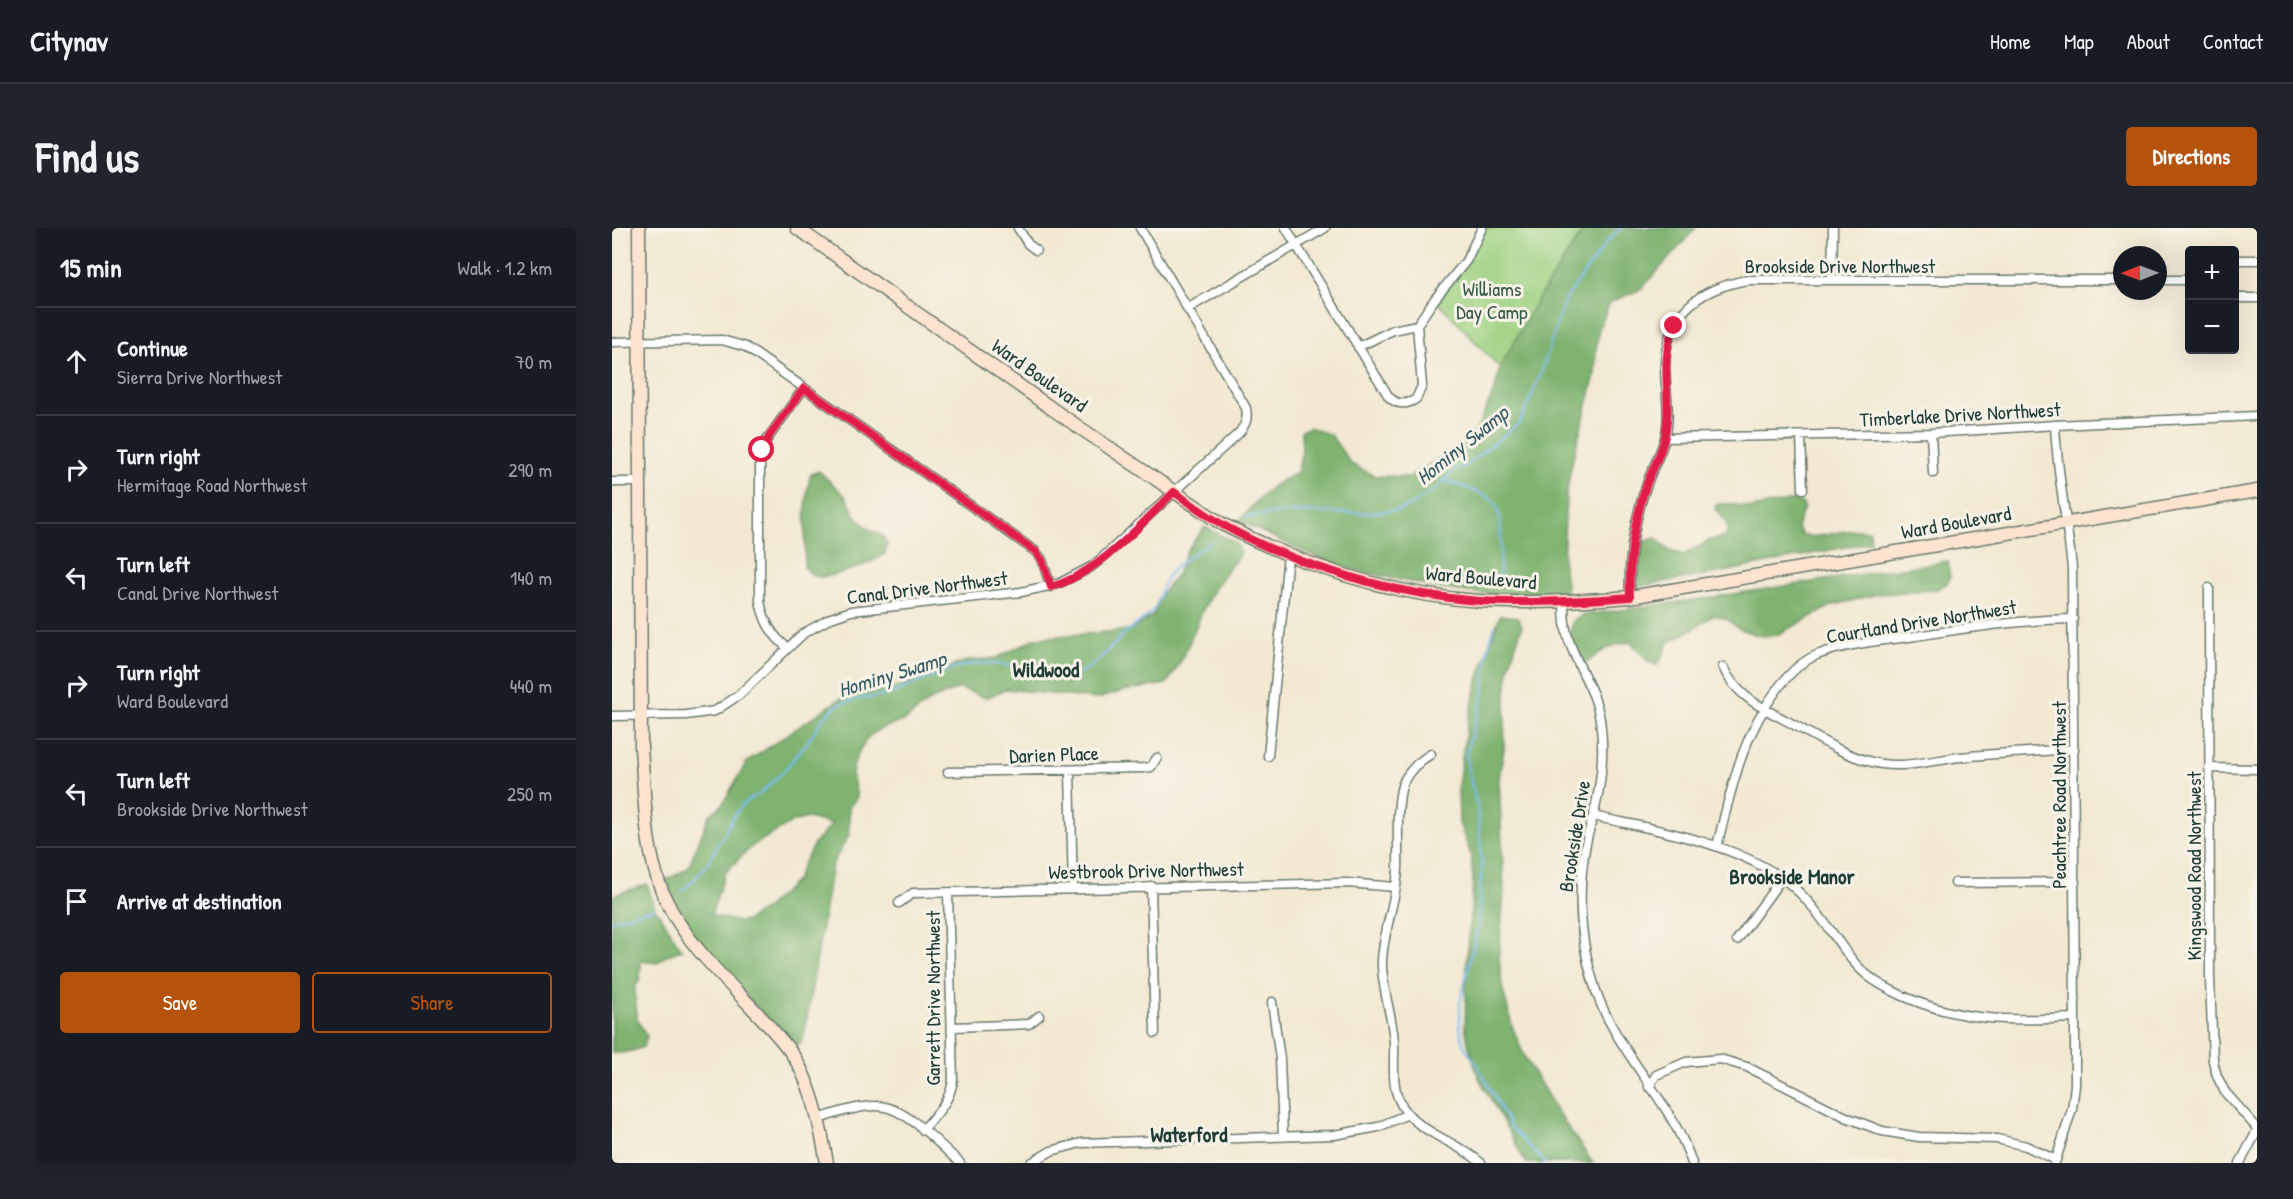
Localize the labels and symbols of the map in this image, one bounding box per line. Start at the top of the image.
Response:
north arrow [2113,246,2167,300]
street label: Brookside Drive Northwest [1745,252,1936,279]
park label: Williams Day Camp [1456,275,1528,325]
route end [1660,312,1686,338]
street label: Ward Boulevard [987,332,1093,418]
street label: Timberlake Drive Northwest [1859,395,2062,433]
water label: Hominy Swamp [1410,397,1516,491]
route start [748,436,774,462]
street label: Ward Boulevard [1899,499,2013,545]
street label: Ward Boulevard [1424,559,1538,595]
street label: Canal Drive Northwest [845,564,1010,610]
street label: Courtland Drive Northwest [1824,592,2019,649]
water label: Hominy Swamp [835,643,951,704]
district label: Wildwood [1013,655,1080,684]
street label: Peachtree Road Northwest [2045,700,2072,889]
street label: Darien Place [1009,739,1099,769]
street label: Kingswood Road Northwest [2180,770,2207,961]
street label: Brookside Drive [1552,778,1596,894]
street label: Westbrook Drive Northwest [1048,855,1245,885]
district label: Brookside Manor [1729,862,1856,891]
street label: Garrett Drive Northwest [919,909,946,1085]
district label: Waterford [1150,1120,1228,1149]

